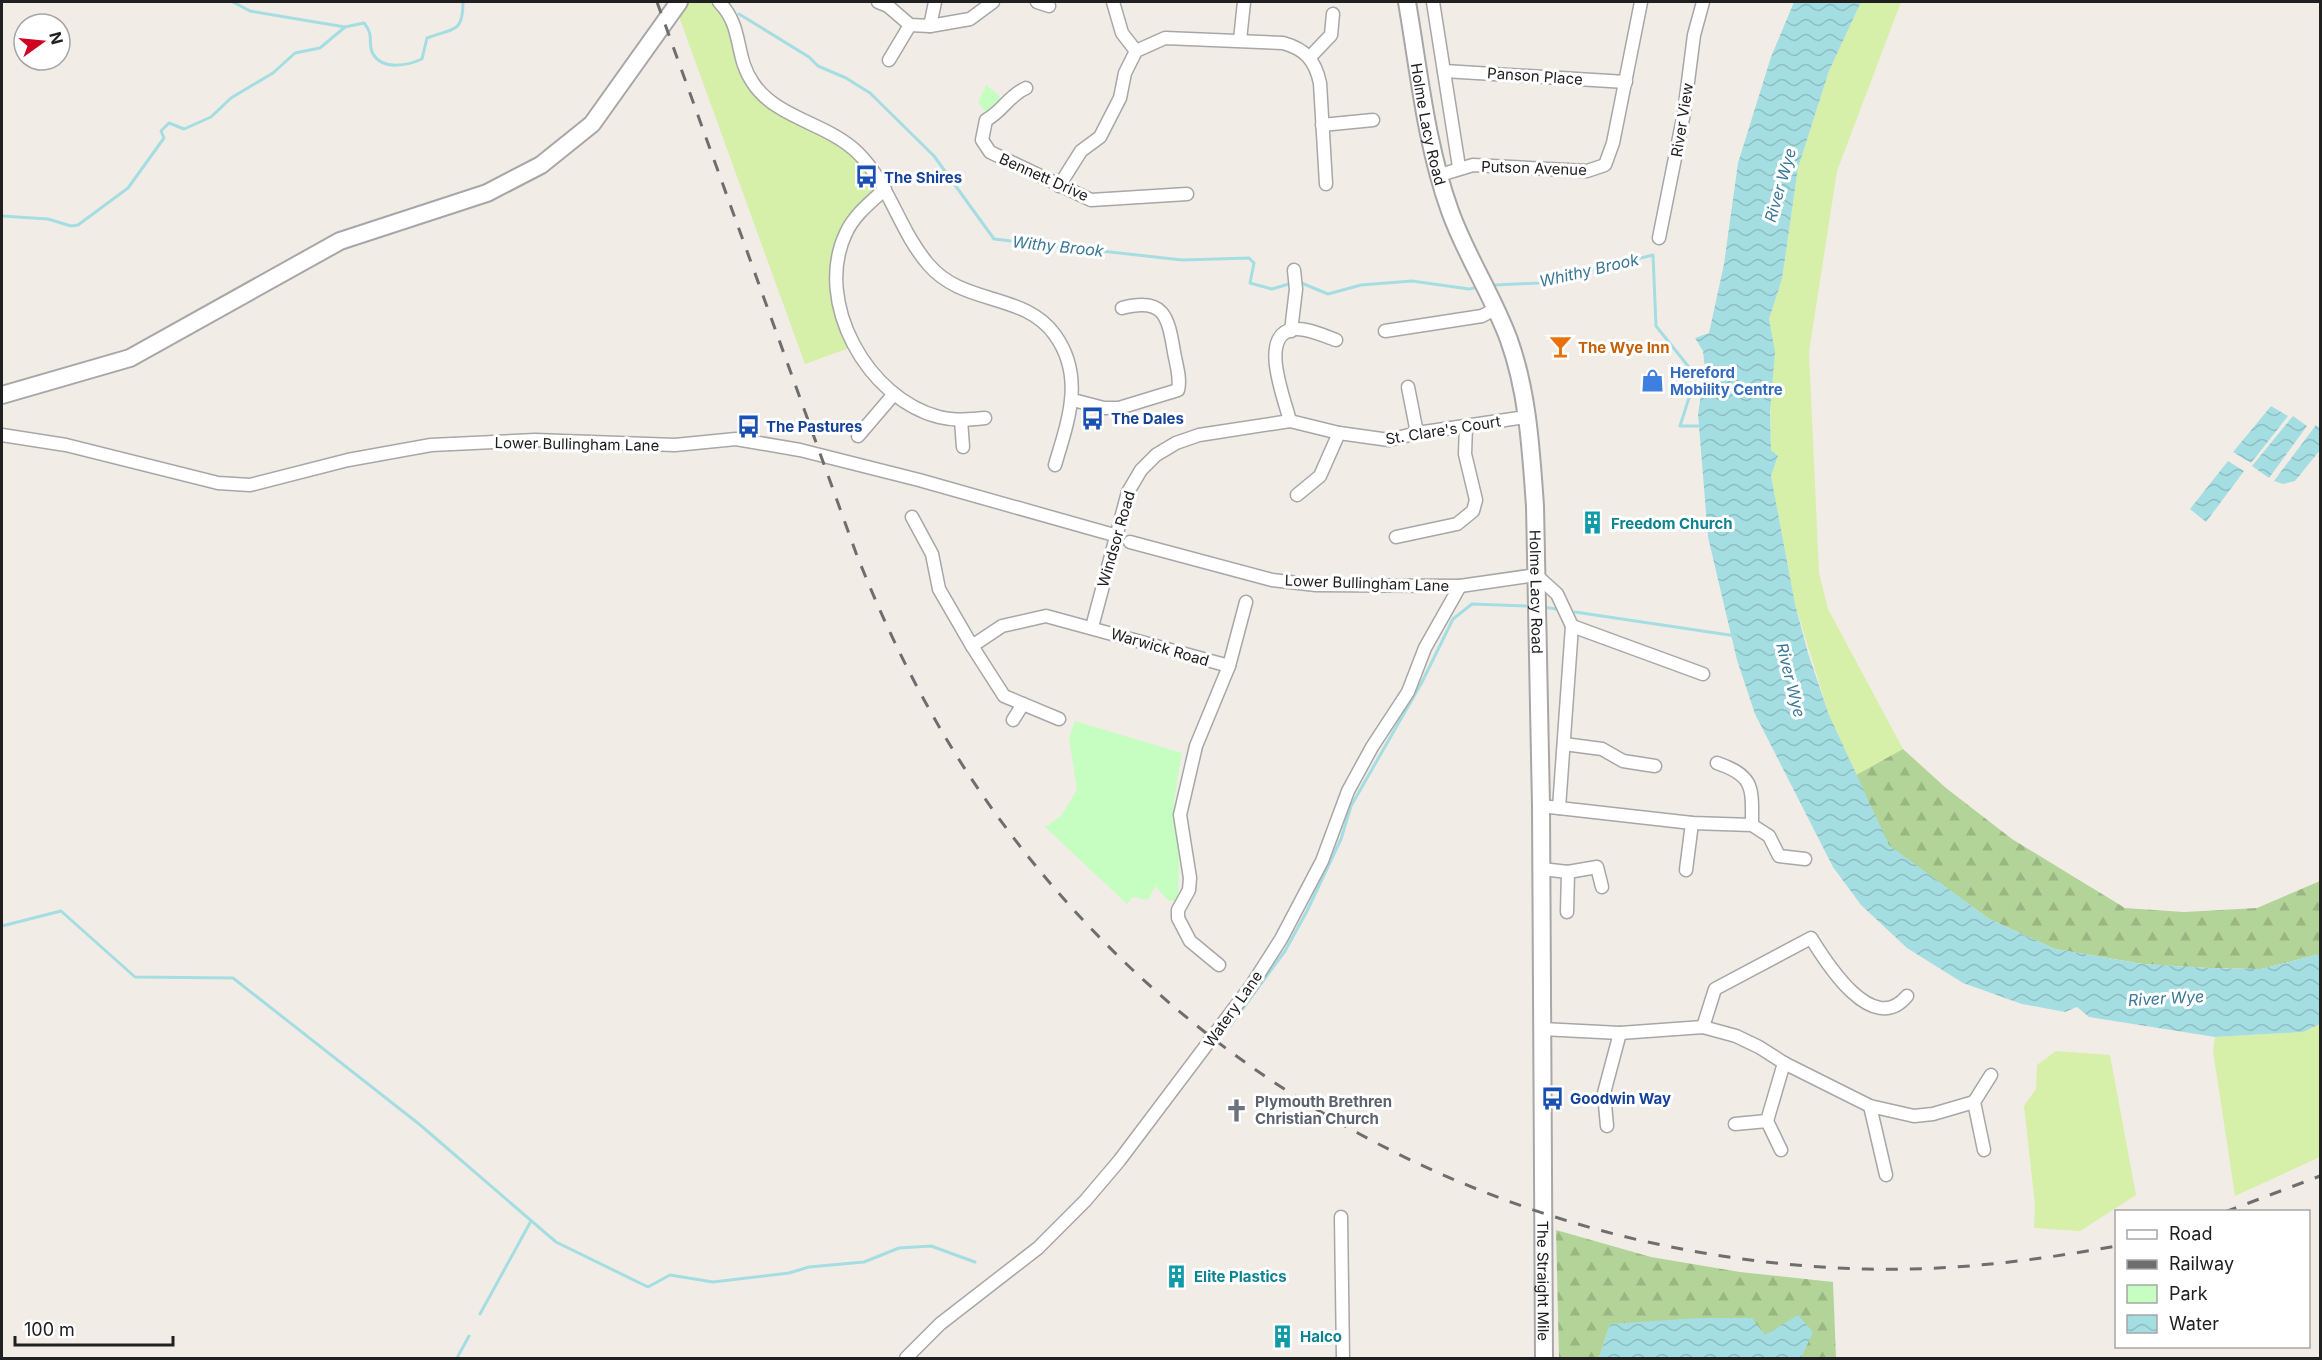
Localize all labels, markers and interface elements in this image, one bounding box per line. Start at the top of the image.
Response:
north arrow [12,12,72,72]
text: N [45,30,68,47]
street label: Holme Lacy Road [1407,62,1451,187]
street label: Panson Place [1487,63,1583,89]
street label: River View [1667,82,1697,158]
water label: River Wye [1760,146,1800,224]
street label: Bennett Drive [996,149,1092,205]
street label: Putson Avenue [1481,157,1587,179]
bus stop icon: The Shires [853,164,879,190]
place label: The Shires [884,168,962,187]
water label: Withy Brook [1011,231,1105,261]
water label: Whithy Brook [1537,249,1641,291]
bar icon: The Wye Inn [1547,334,1573,360]
place label: The Wye Inn [1578,338,1670,357]
place label: Hereford Mobility Centre [1670,363,1783,399]
shop icon: Hereford Mobility Centre [1639,368,1665,394]
bus stop icon: The Dales [1080,405,1106,431]
place label: The Dales [1111,409,1184,428]
street label: St. Clare's Court [1384,412,1502,448]
bus stop icon: The Pastures [735,413,761,439]
place label: The Pastures [766,417,862,436]
street label: Lower Bullingham Lane [495,433,659,455]
street label: Windsor Road [1093,489,1139,589]
building icon: Freedom Church [1580,510,1606,536]
place label: Freedom Church [1611,514,1733,533]
street label: Holme Lacy Road [1526,530,1547,654]
street label: Lower Bullingham Lane [1284,571,1450,595]
street label: Warwick Road [1109,624,1211,670]
water label: River Wye [1772,641,1810,719]
street label: Watery Lane [1200,967,1266,1051]
water label: River Wye [2127,986,2205,1010]
bus stop icon: Goodwin Way [1539,1085,1565,1111]
place label: Goodwin Way [1570,1089,1671,1108]
place label: Plymouth Brethren Christian Church [1255,1092,1392,1128]
church icon: Plymouth Brethren Christian Church [1224,1097,1250,1123]
legend [2115,1210,2310,1348]
street label: The Straight Mile [1534,1220,1553,1341]
text: Road [2169,1223,2212,1244]
text: Railway [2169,1253,2234,1274]
building icon: Elite Plastics [1163,1263,1189,1289]
place label: Elite Plastics [1194,1267,1287,1286]
text: Park [2169,1283,2208,1304]
scale bar [15,1309,172,1347]
text: Water [2169,1313,2219,1334]
text: 100 m [24,1319,75,1340]
building icon: Halco [1269,1323,1295,1349]
place label: Halco [1300,1327,1342,1346]

